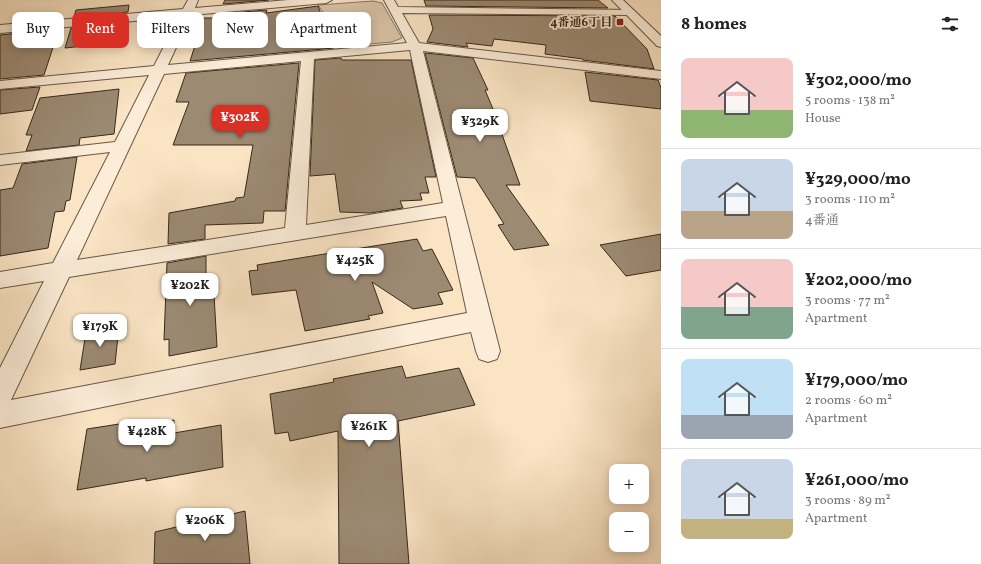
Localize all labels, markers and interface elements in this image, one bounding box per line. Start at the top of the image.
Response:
chip: Buy [12,12,64,48]
chip: Rent [72,12,129,48]
chip: Filters [137,12,204,48]
chip: New [212,12,268,48]
chip: Apartment [276,12,371,48]
text: 8 homes [681,13,747,36]
icon: filters [939,13,961,35]
place label: 4番通6丁目 [550,15,612,31]
marker: 4番通6丁目 [615,17,625,27]
text: ¥302,000/mo [805,69,912,92]
icon: home [713,74,761,122]
text: 5 rooms · 138 m² [805,92,895,110]
pin: ¥302K [212,105,268,139]
text: ¥302K [221,109,259,127]
pin: ¥329K [452,109,508,143]
text: House [805,110,841,128]
text: ¥329K [461,113,499,131]
text: ¥329,000/mo [805,168,911,191]
icon: home [713,175,761,223]
text: 3 rooms · 110 m² [805,191,895,209]
text: 4番通 [805,212,839,230]
pin: ¥425K [327,248,383,282]
text: ¥425K [336,252,374,270]
text: ¥202,000/mo [805,269,912,292]
pin: ¥202K [162,273,218,307]
icon: home [713,275,761,323]
text: ¥202K [170,277,210,295]
text: 3 rooms · 77 m² [805,292,890,310]
text: Apartment [805,310,868,328]
pin: ¥179K [72,314,128,348]
text: ¥179K [82,318,118,336]
text: ¥179,000/mo [805,369,908,392]
icon: home [713,375,761,423]
text: 2 rooms · 60 m² [805,392,892,410]
text: Apartment [805,410,868,428]
pin: ¥261K [341,414,397,448]
text: ¥261K [351,418,387,436]
pin: ¥428K [119,419,175,453]
text: ¥428K [127,423,167,441]
map controls [609,464,649,552]
button: + [609,464,649,504]
text: ¥261,000/mo [805,469,909,492]
icon: home [713,475,761,523]
text: 3 rooms · 89 m² [805,492,891,510]
pin: ¥206K [177,508,233,542]
text: Apartment [805,510,868,528]
text: ¥206K [185,512,225,530]
button: − [609,512,649,552]

